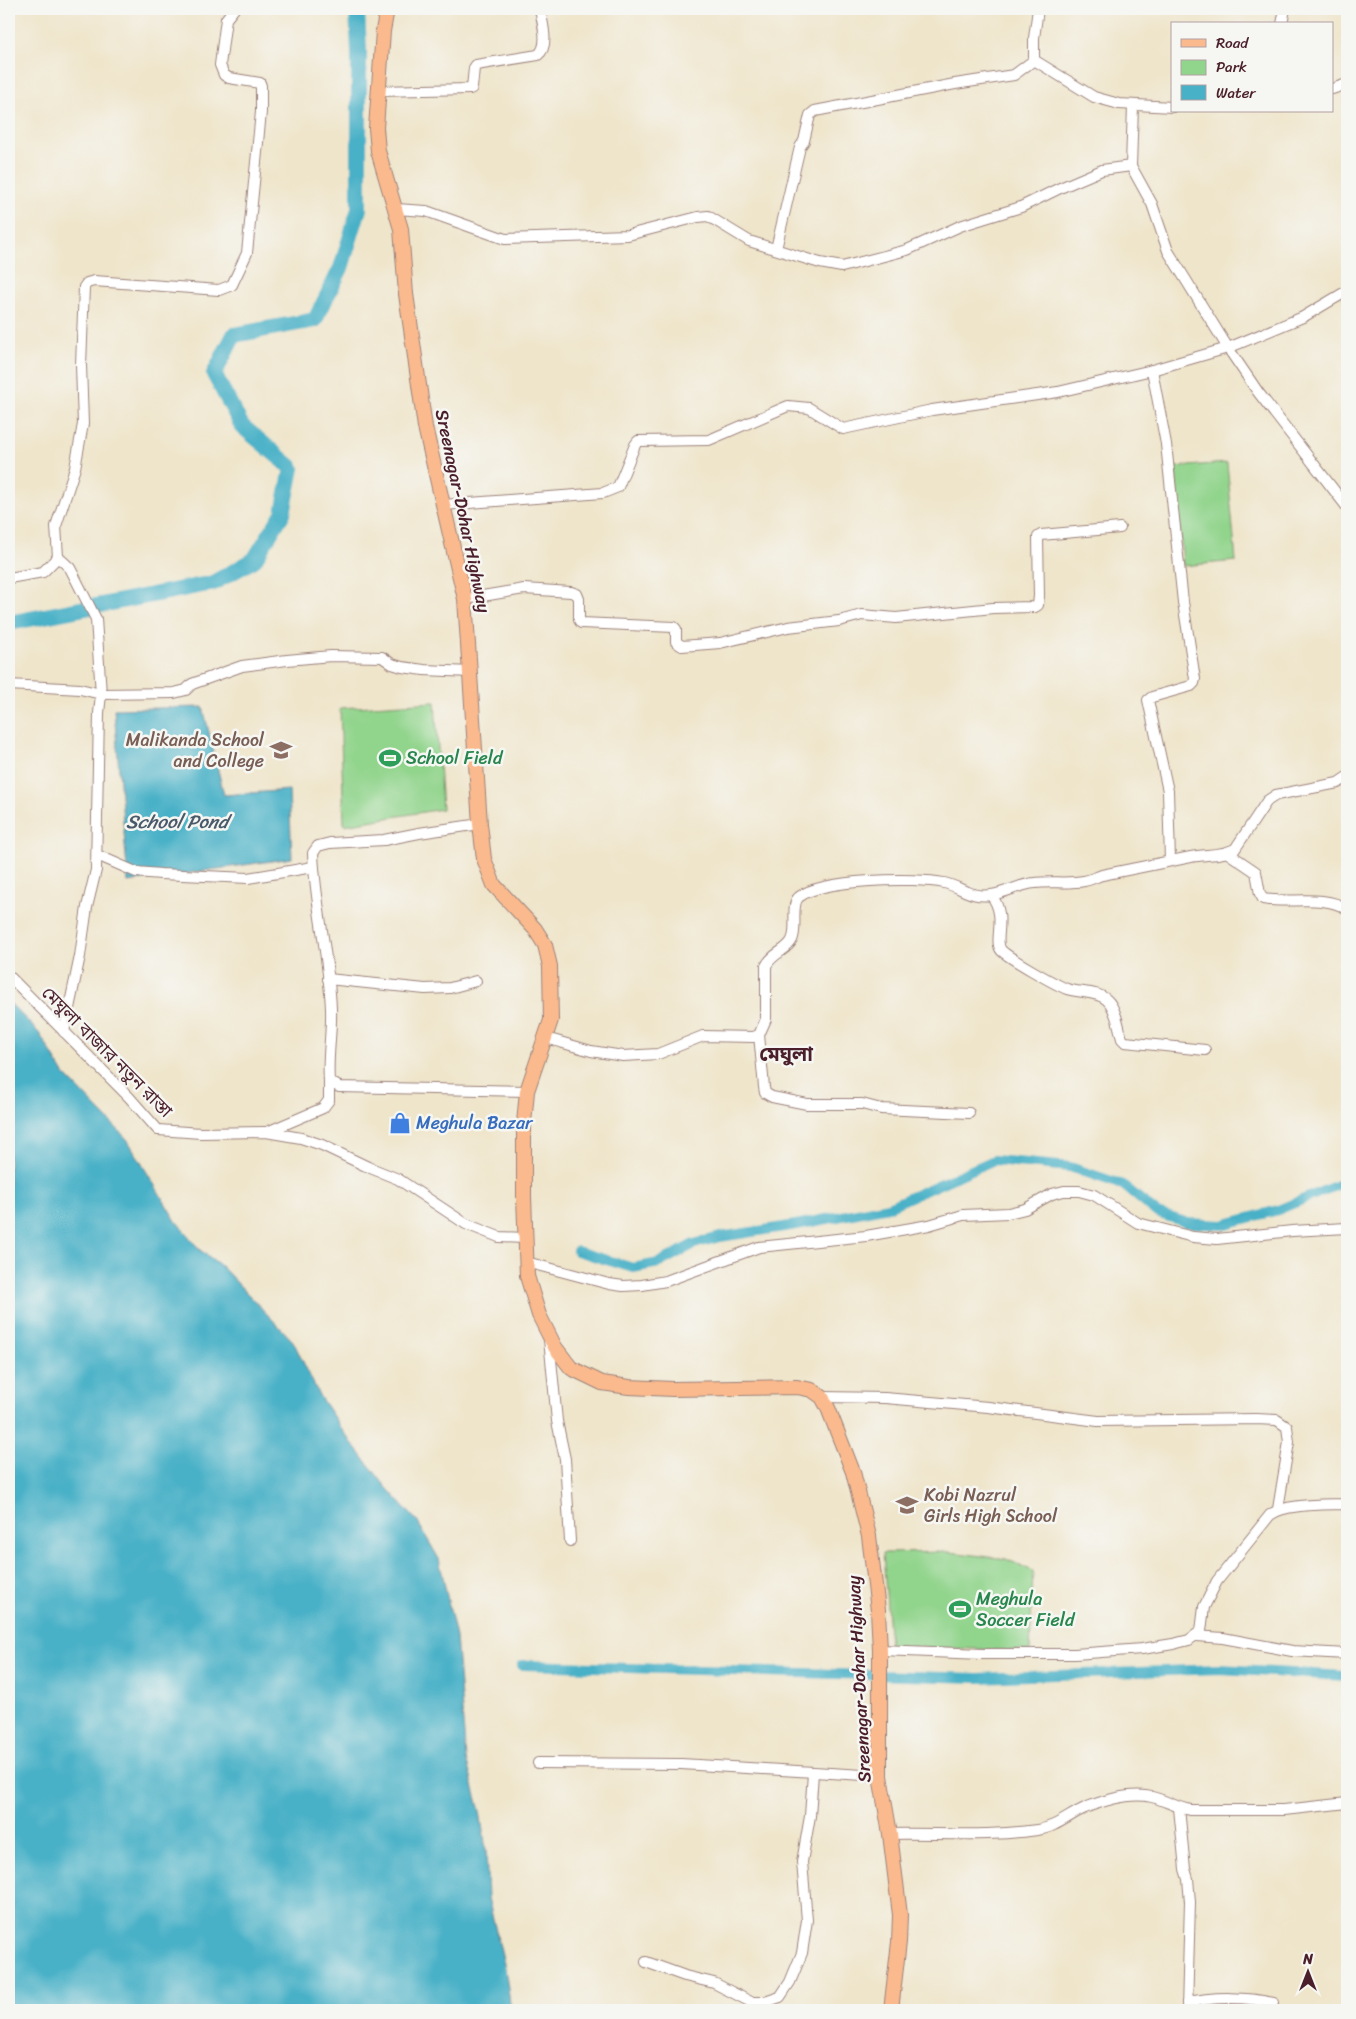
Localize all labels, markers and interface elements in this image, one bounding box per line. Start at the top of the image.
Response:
legend [1171,22,1334,112]
text: Road [1216,30,1249,56]
text: Park [1216,54,1247,80]
text: Water [1216,80,1256,106]
street label: Sreenagar-Dohar Highway [426,406,500,616]
place label: Malikanda School and College [126,724,265,777]
school or university icon: Malikanda School and College [268,737,294,763]
place label: School Field [406,742,504,774]
sports icon: School Field [377,745,403,771]
water label: School Pond [126,805,233,838]
street label: মেঘুলা বাজার নতুন রাস্তা [33,978,181,1126]
district label: মেঘুলা [759,1037,813,1072]
place label: Meghula Bazar [416,1107,534,1139]
shop icon: Meghula Bazar [387,1110,413,1136]
place label: Kobi Nazrul Girls High School [924,1479,1058,1532]
school or university icon: Kobi Nazrul Girls High School [894,1492,920,1518]
street label: Sreenagar-Dohar Highway [838,1574,880,1783]
place label: Meghula Soccer Field [976,1583,1076,1636]
sports icon: Meghula Soccer Field [947,1596,973,1622]
north arrow [1284,1946,1334,1996]
text: N [1302,1947,1313,1972]

